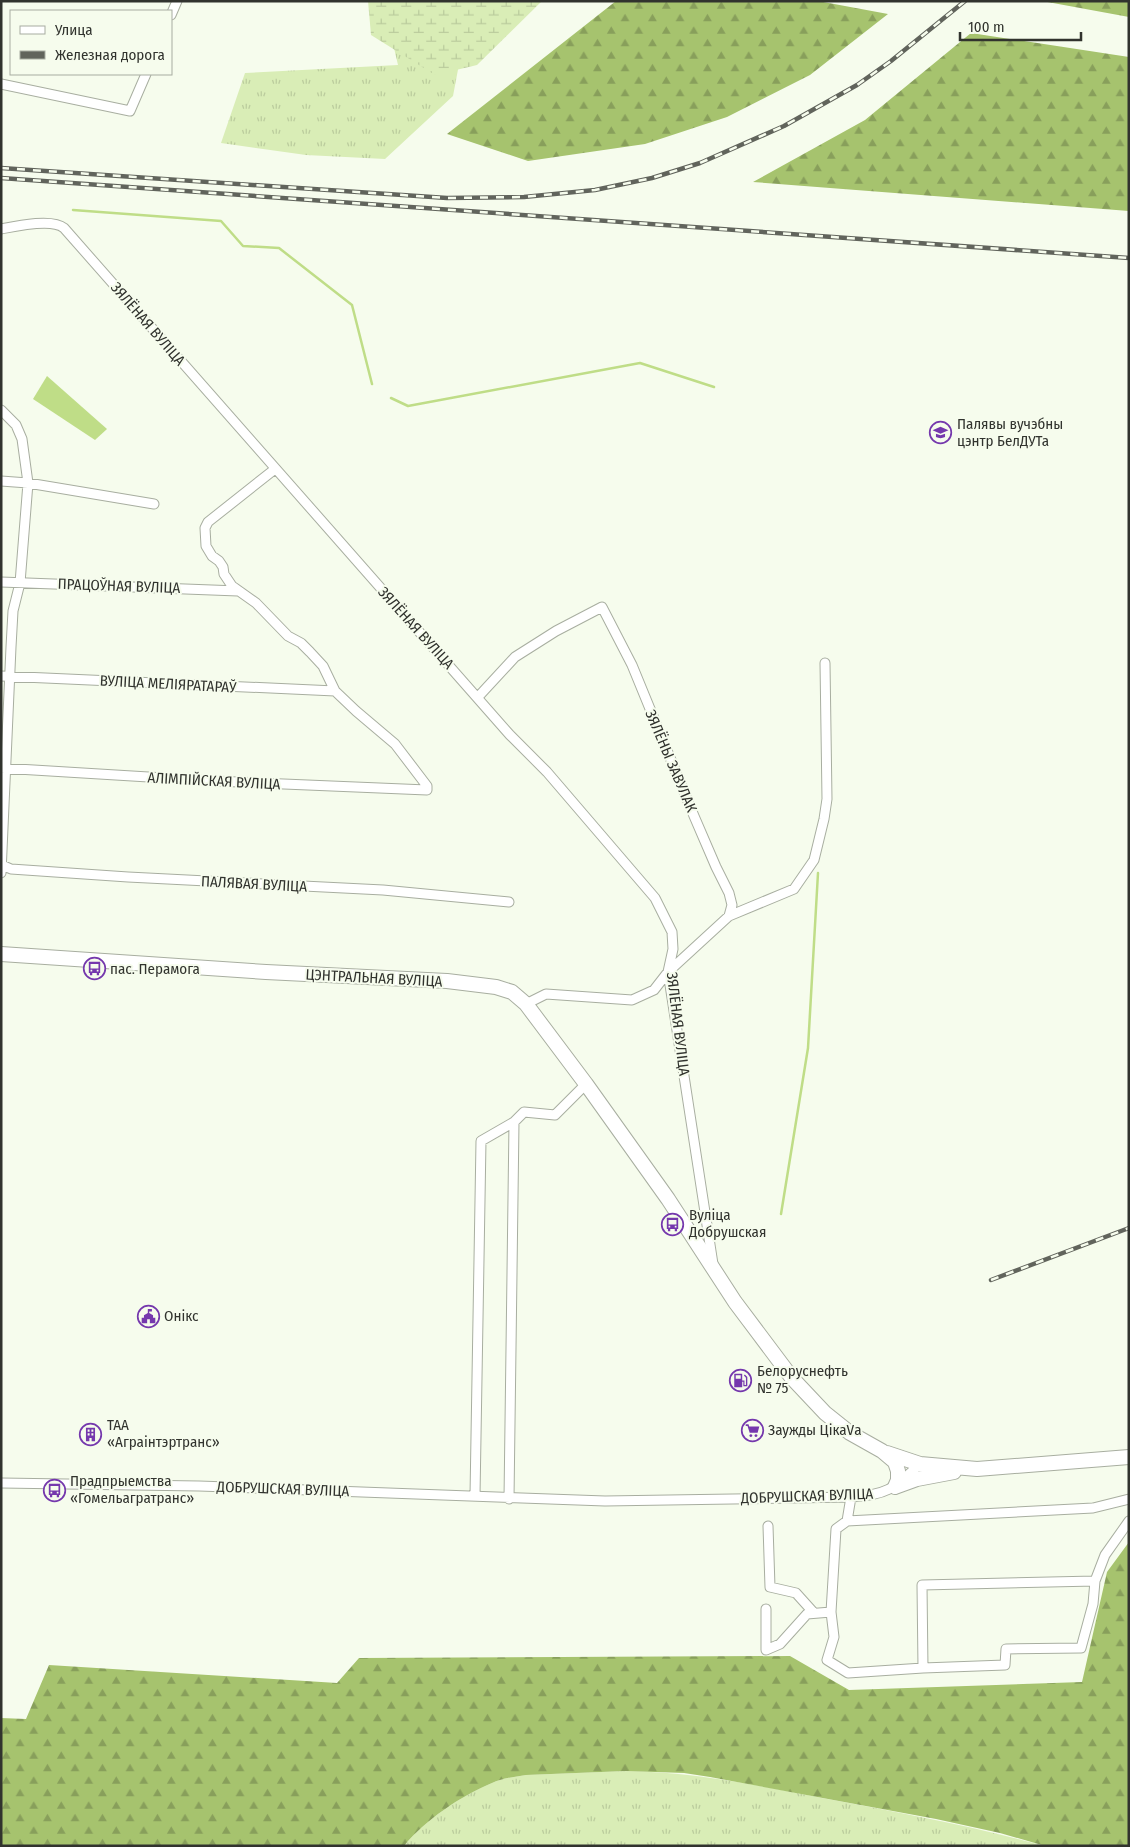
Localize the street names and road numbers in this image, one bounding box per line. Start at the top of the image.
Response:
street label: ЗЯЛЁНАЯ ВУЛІЦА [107,279,189,369]
street label: ПРАЦОЎНАЯ ВУЛІЦА [57,575,181,597]
street label: ЗЯЛЁНАЯ ВУЛІЦА [374,583,458,673]
street label: ВУЛІЦА МЕЛІЯРАТАРАЎ [99,671,237,697]
street label: ЗЯЛЁНЫ ЗАВУЛАК [641,707,701,815]
street label: АЛІМПІЙСКАЯ ВУЛІЦА [147,769,281,793]
street label: ПАЛЯВАЯ ВУЛІЦА [200,872,308,896]
street label: ЦЭНТРАЛЬНАЯ ВУЛІЦА [305,965,443,991]
street label: ЗЯЛЁНАЯ ВУЛІЦА [663,971,693,1077]
street label: ДОБРУШСКАЯ ВУЛІЦА [215,1478,350,1500]
street label: ДОБРУШСКАЯ ВУЛІЦА [739,1485,874,1507]

